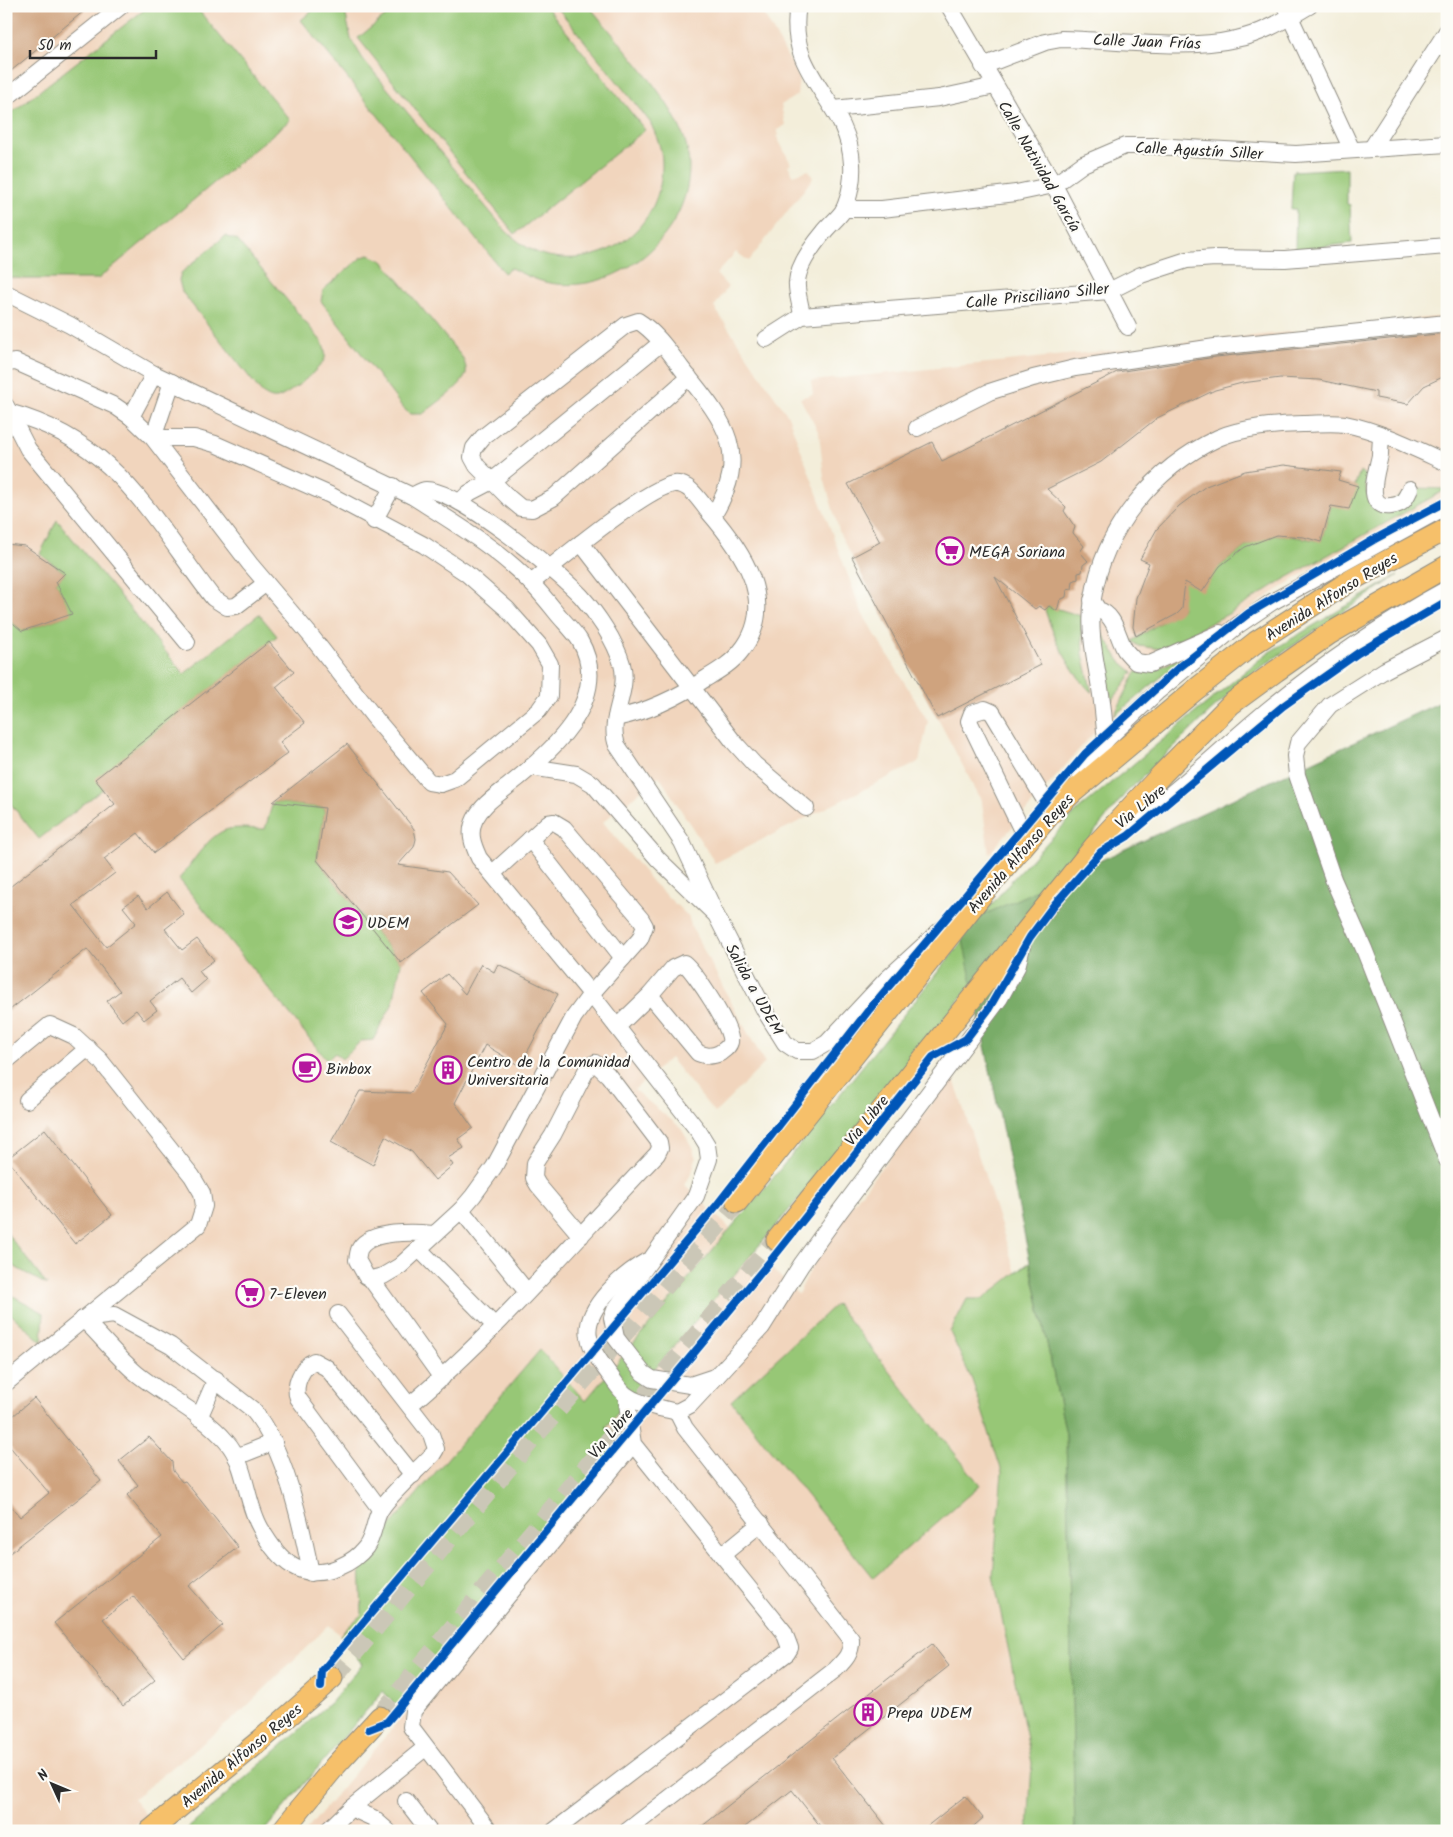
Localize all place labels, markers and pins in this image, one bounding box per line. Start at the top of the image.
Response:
supermarket icon: MEGA Soriana [935,536,965,566]
place label: MEGA Soriana [969,540,1065,565]
school or university icon: UDEM [333,907,363,937]
place label: UDEM [367,911,409,936]
place label: Centro de la Comunidad Universitaria [467,1050,631,1093]
cafe icon: Binbox [292,1053,322,1083]
building icon: Centro de la Comunidad Universitaria [433,1055,463,1085]
place label: Binbox [326,1057,372,1082]
supermarket icon: 7-Eleven [235,1278,265,1308]
place label: 7-Eleven [269,1282,327,1307]
building icon: Prepa UDEM [853,1697,883,1727]
place label: Prepa UDEM [887,1701,972,1726]

